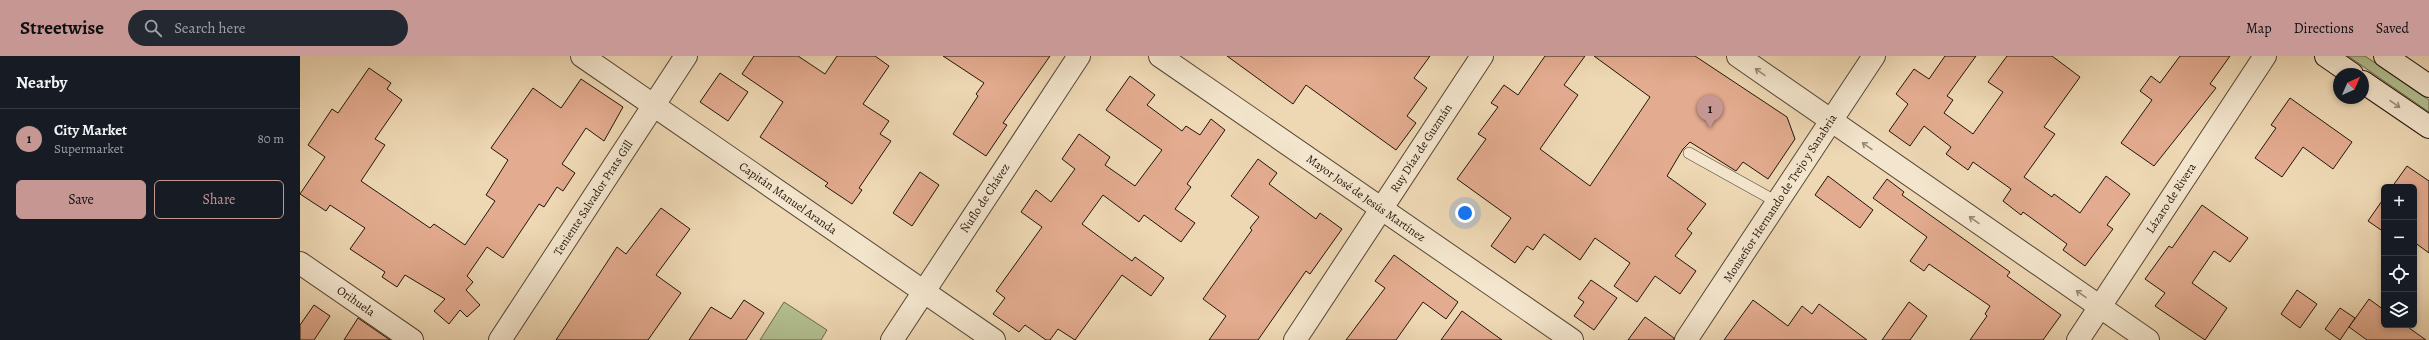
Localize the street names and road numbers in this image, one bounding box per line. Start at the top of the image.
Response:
street label: Ruy Díaz de Guzmán [1386,100,1456,195]
street label: Monseñor Hernando de Trejo y Sanabria [1719,110,1841,285]
street label: Teniente Salvador Prats Gill [550,137,636,259]
street label: Mayor José de Jesús Martínez [1303,151,1429,245]
street label: Capitán Manuel Aranda [736,158,840,238]
street label: Lázaro de Rivera [2142,159,2200,236]
street label: Ñuflo de Chávez [957,160,1013,236]
street label: Orihuela [334,282,379,320]

